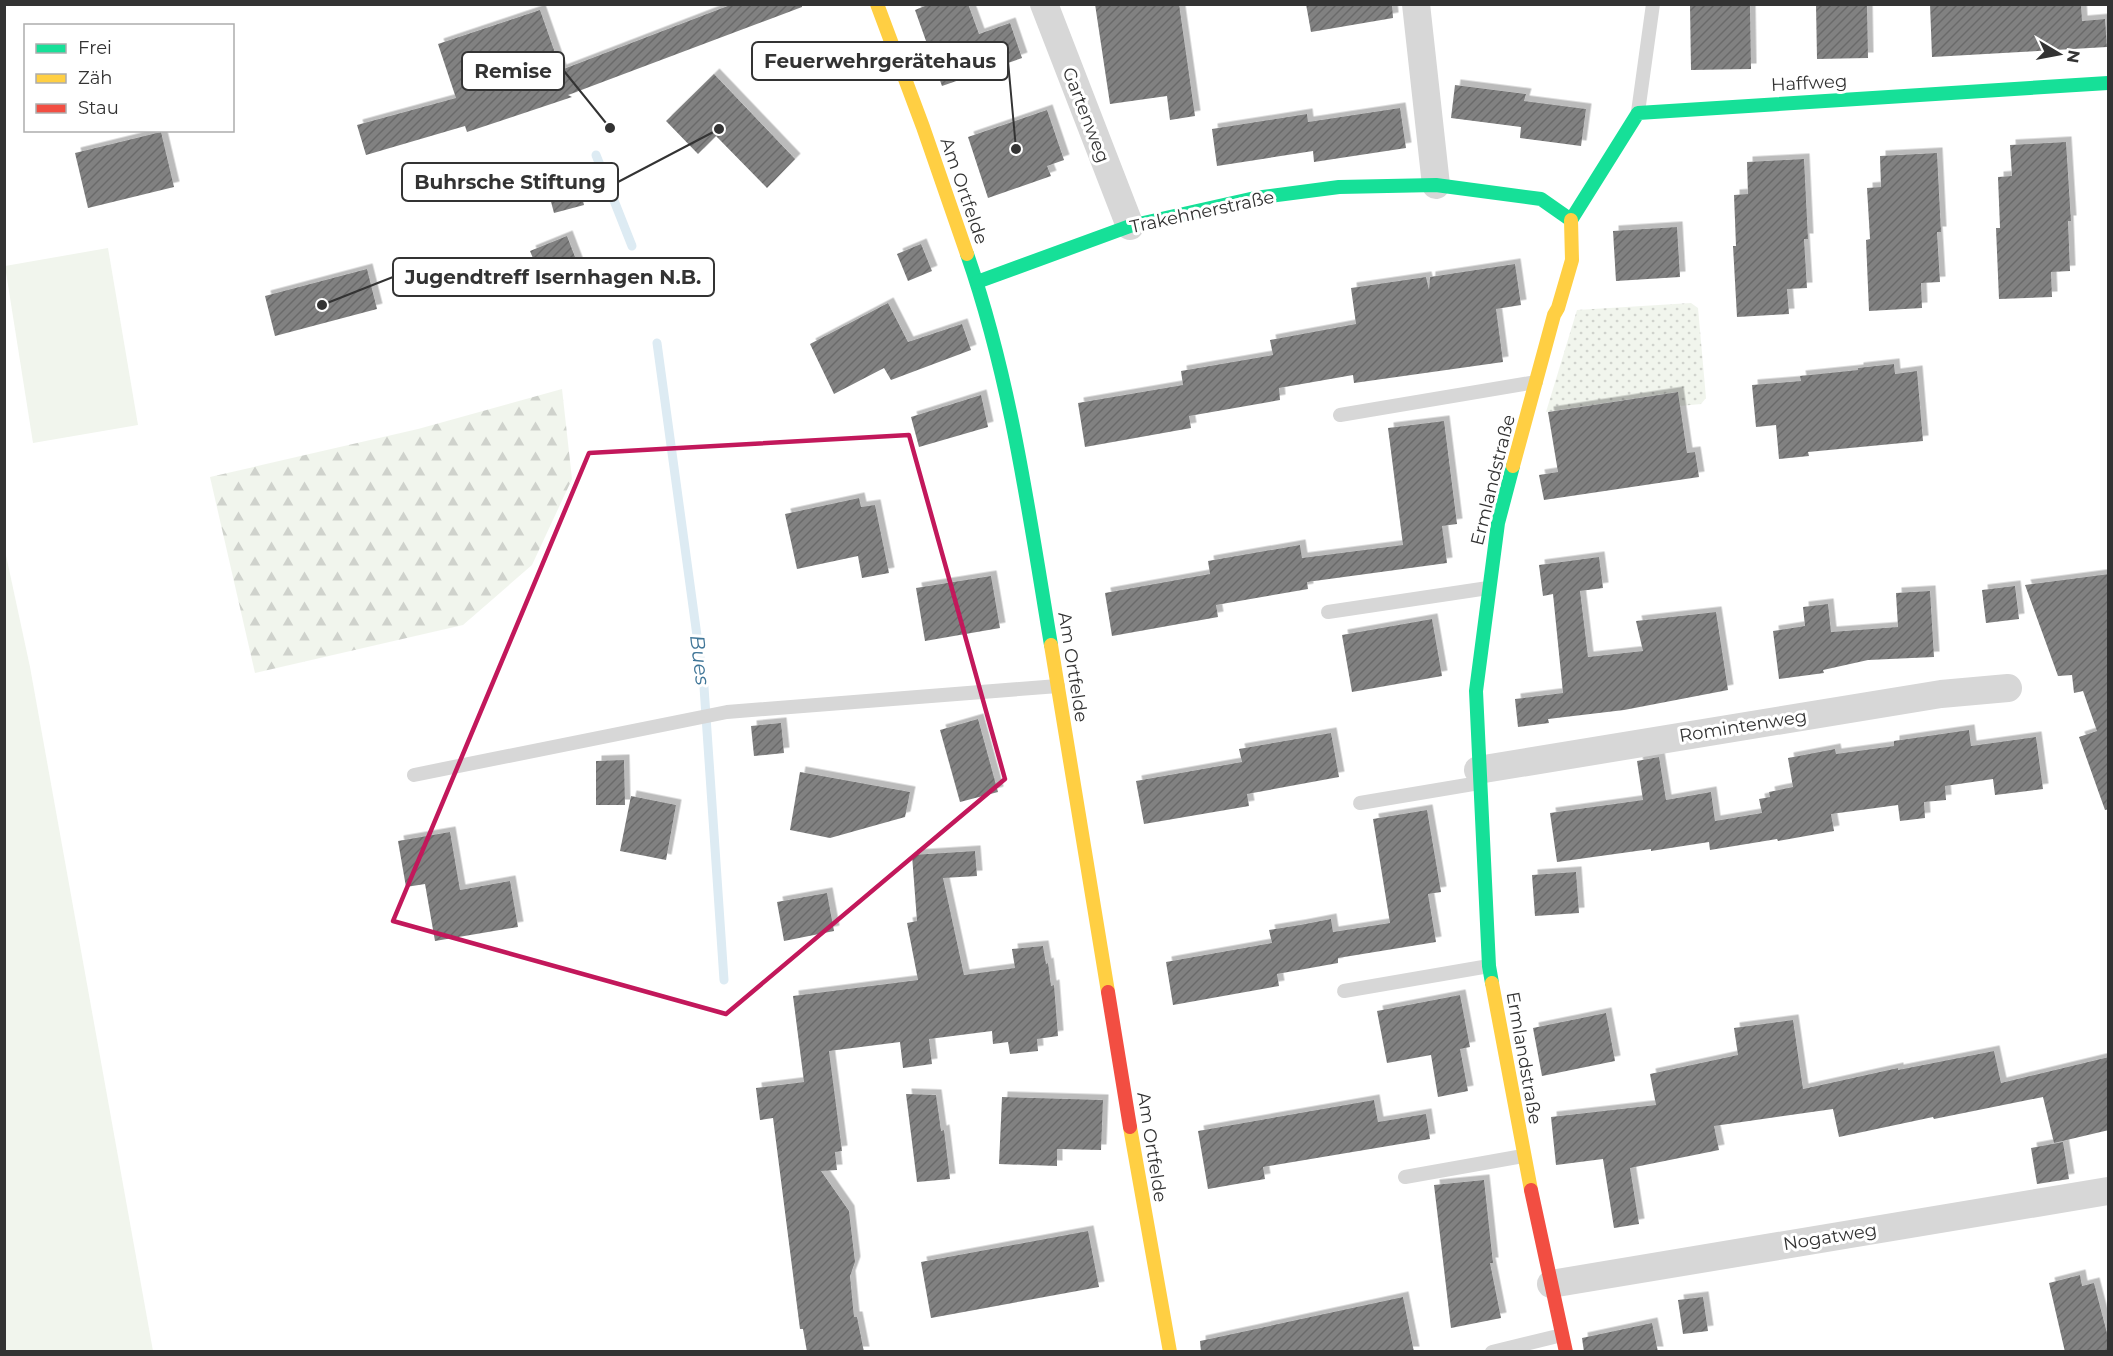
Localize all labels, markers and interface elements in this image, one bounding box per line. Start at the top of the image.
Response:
legend [24,24,234,132]
north arrow [2029,24,2089,84]
text: Frei [78,37,112,59]
callout: Feuerwehrgerätehaus [752,42,1008,80]
text: N [2063,48,2084,65]
text: Feuerwehrgerätehaus [764,49,996,73]
callout: Remise [462,52,564,90]
text: Remise [474,59,552,83]
street label: Gartenweg [1058,64,1114,166]
text: Zäh [78,67,113,89]
street label: Haffweg [1770,70,1848,96]
text: Stau [78,97,119,119]
street label: Am Ortfelde [935,135,993,247]
callout: Buhrsche Stiftung [402,163,618,201]
text: Buhrsche Stiftung [414,170,606,194]
street label: Trakehnerstraße [1128,186,1276,238]
callout: Jugendtreff Isernhagen N.B. [393,258,714,296]
text: Jugendtreff Isernhagen N.B. [404,265,701,289]
street label: Ermlandstraße [1466,412,1520,548]
street label: Am Ortfelde [1053,610,1093,724]
water label: Bues [685,634,715,687]
street label: Romintenweg [1678,705,1808,747]
street label: Ermlandstraße [1502,990,1547,1126]
street label: Am Ortfelde [1132,1090,1172,1204]
street label: Nogatweg [1781,1219,1879,1255]

